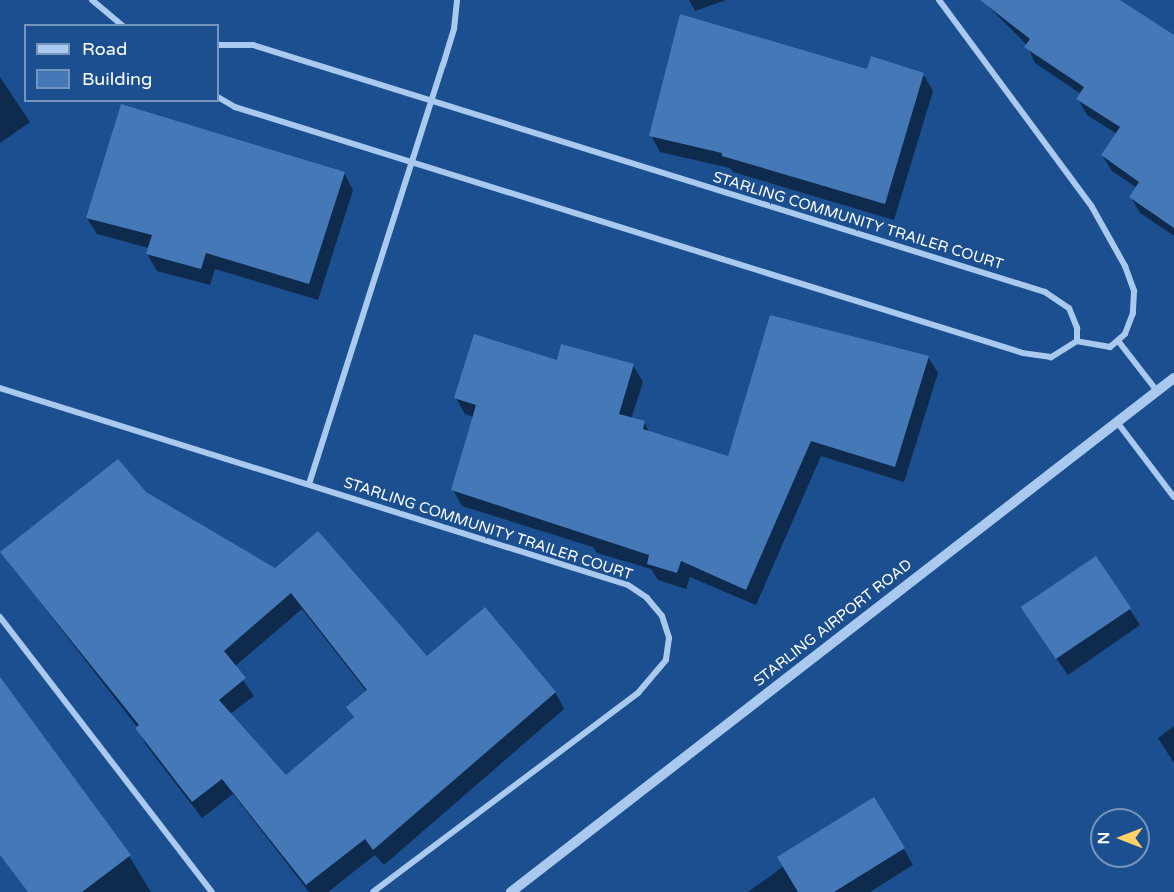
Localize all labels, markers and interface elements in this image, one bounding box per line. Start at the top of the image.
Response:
legend [24,24,219,102]
text: Road [82,38,127,60]
text: Building [82,68,152,90]
street label: STARLING COMMUNITY TRAILER COURT [711,168,1005,274]
street label: STARLING COMMUNITY TRAILER COURT [341,474,635,584]
street label: STARLING AIRPORT ROAD [750,556,916,690]
north arrow [1090,808,1150,868]
text: N [1094,832,1114,844]

